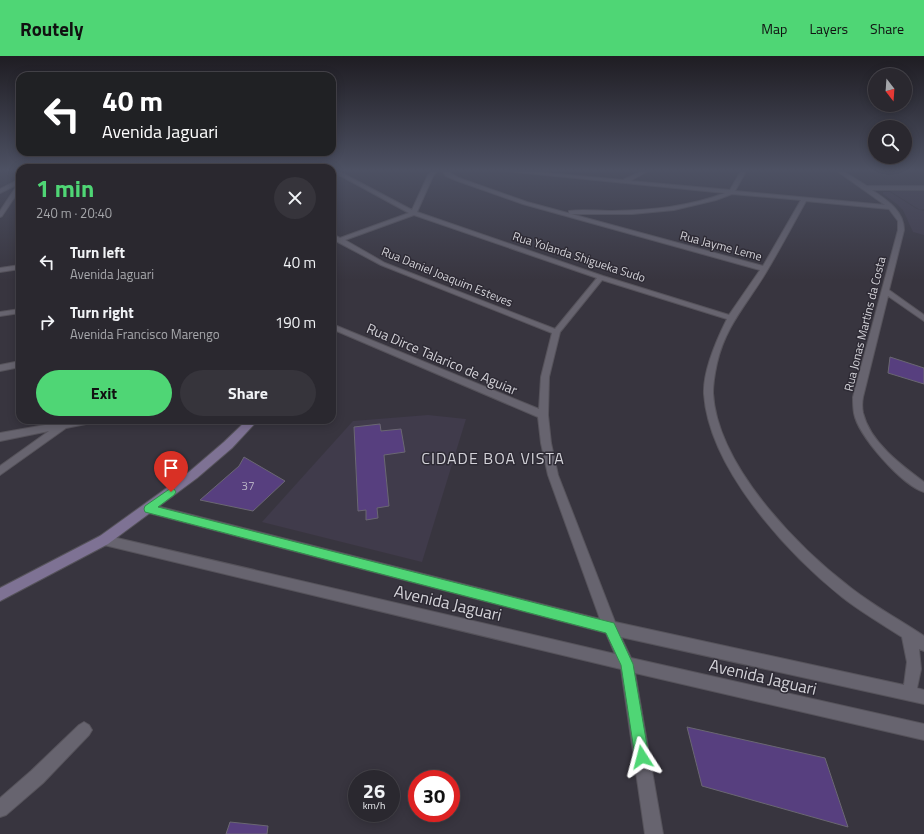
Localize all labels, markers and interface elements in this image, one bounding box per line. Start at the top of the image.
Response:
text: Routely [20,14,83,43]
text: Map [761,18,787,39]
text: Layers [809,18,848,39]
text: Share [870,18,904,39]
north arrow [868,68,912,112]
map controls [868,68,912,164]
text: 40 m [102,79,163,122]
icon: left [36,88,88,140]
text: Avenida Jaguari [102,118,218,145]
button: search [868,120,912,164]
text: 1 min [36,170,94,206]
button: close [274,177,316,219]
text: 240 m · 20:40 [36,203,112,223]
street label: Rua Jayme Leme [678,225,764,266]
street label: Rua Yolanda Shigueka Sudo [510,226,648,287]
text: Turn left [70,241,125,264]
street label: Rua Daniel Joaquim Esteves [379,241,516,312]
icon: left [36,251,58,273]
text: 40 m [283,251,316,274]
street label: Rua Jonas Martins da Costa [839,255,890,393]
text: Avenida Jaguari [70,264,154,284]
text: Turn right [70,301,134,324]
icon: right [36,311,58,333]
text: 190 m [275,311,316,334]
street label: Rua Dirce Talarico de Aguiar [363,317,521,400]
text: Avenida Francisco Marengo [70,324,220,344]
button: Exit [36,370,172,416]
button: Share [180,370,316,416]
district label: CIDADE BOA VISTA [421,446,565,470]
pin [154,451,188,492]
icon: arrive [160,457,182,479]
house number: 37 [241,476,255,495]
street label: Avenida Jaguari [392,578,504,628]
street label: Avenida Jaguari [707,652,819,702]
position arrow [621,736,663,778]
speed limit sign: 30 [408,770,460,822]
text: 26 [363,775,385,806]
text: km/h [363,798,385,813]

